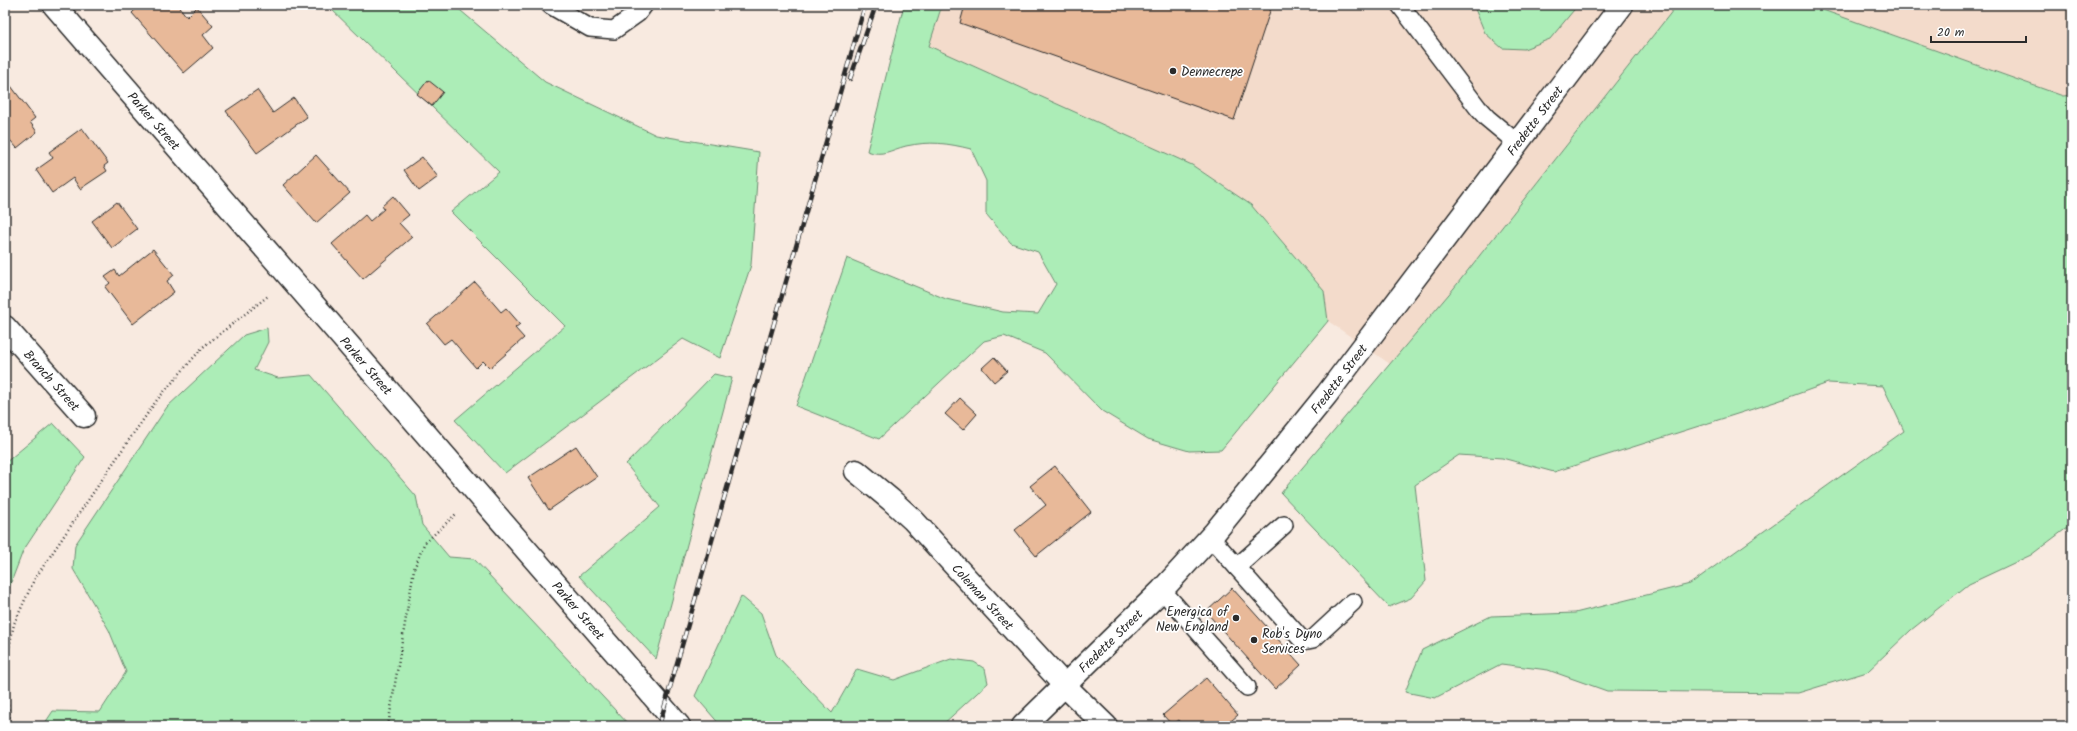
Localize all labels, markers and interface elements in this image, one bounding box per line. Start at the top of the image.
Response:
scale bar [1931,18,2026,44]
text: 20 m [1937,23,1965,42]
place label: Dennecrepe [1181,62,1243,83]
marker: Dennecrepe [1168,66,1178,76]
street label: Fredette Street [1502,81,1570,161]
street label: Parker Street [122,88,185,156]
street label: Parker Street [334,332,397,401]
street label: Fredette Street [1306,339,1374,419]
street label: Branch Street [18,345,85,417]
street label: Coleman Street [946,559,1019,636]
street label: Parker Street [546,577,610,646]
place label: Energica of New England [1156,602,1229,638]
street label: Fredette Street [1074,604,1149,678]
marker: Energica of New England [1231,613,1241,623]
place label: Rob's Dyno Services [1262,624,1322,660]
marker: Rob's Dyno Services [1249,635,1259,645]

